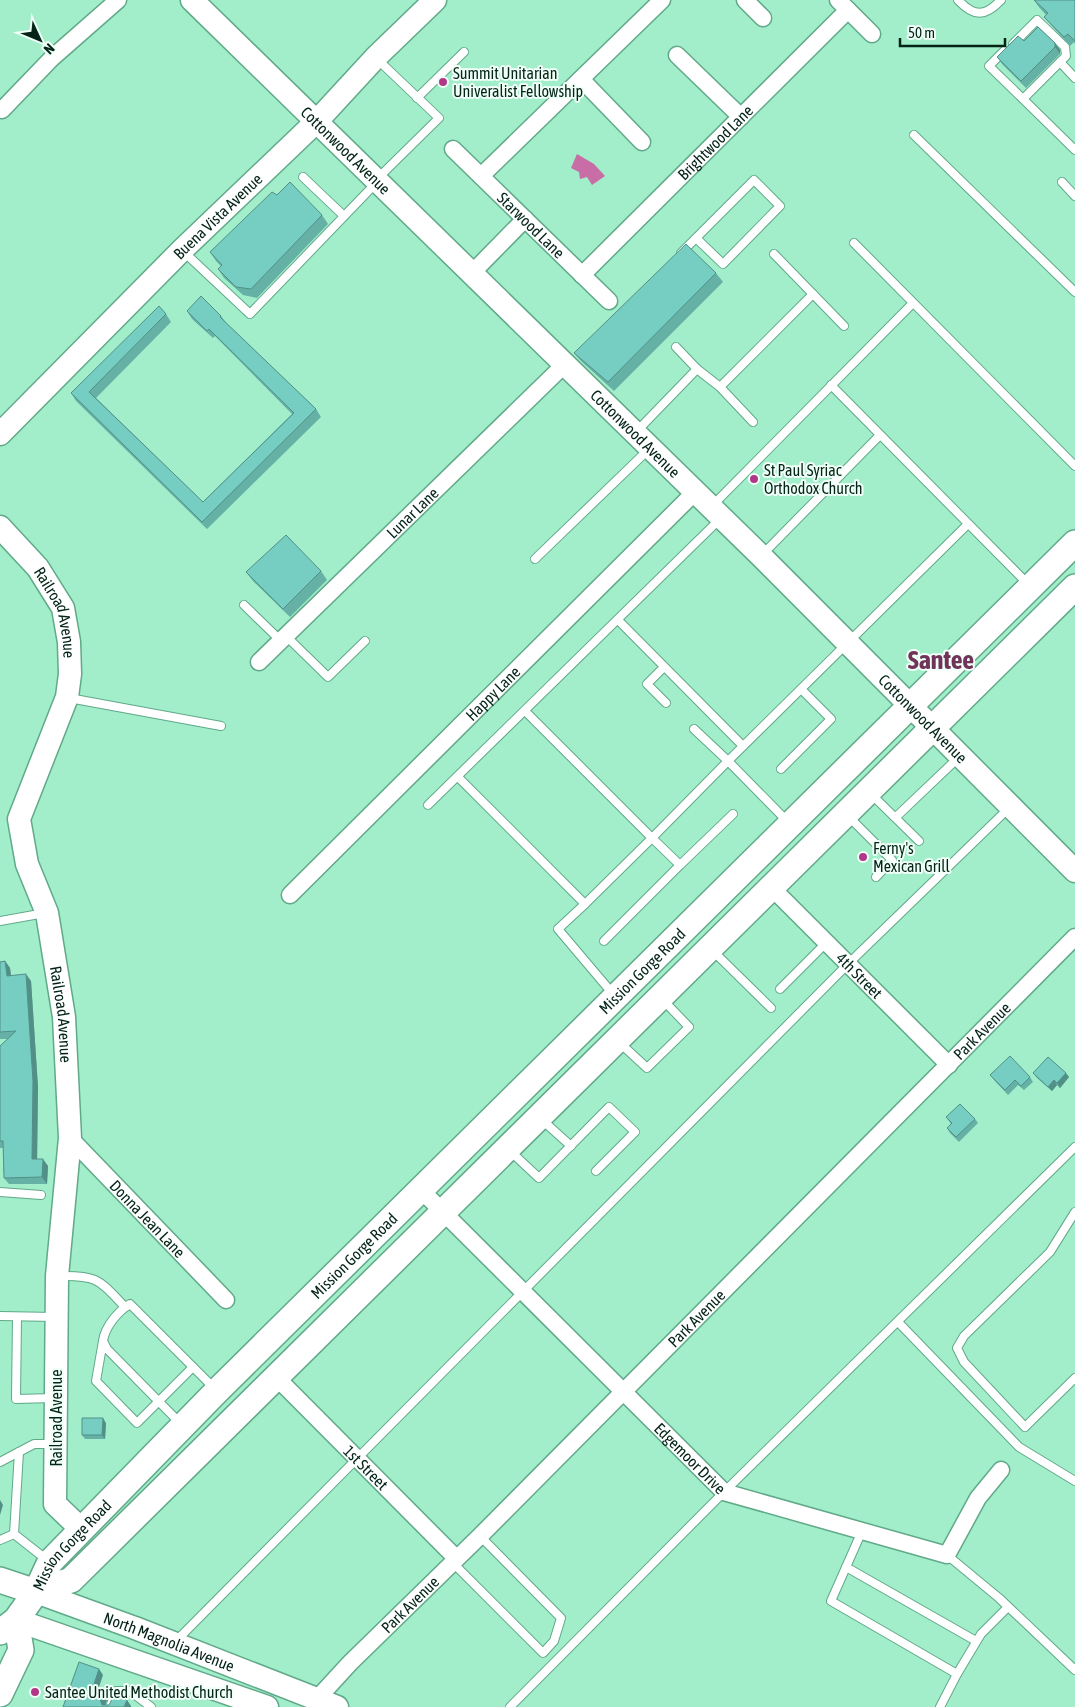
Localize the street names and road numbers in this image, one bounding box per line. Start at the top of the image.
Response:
street label: Brightwood Lane [674,101,756,183]
street label: Cottonwood Avenue [297,103,394,198]
street label: Buena Vista Avenue [169,170,266,263]
street label: Starwood Lane [494,188,568,262]
street label: Cottonwood Avenue [587,386,684,481]
street label: Lunar Lane [383,484,442,542]
street label: Railroad Avenue [31,564,78,658]
street label: Happy Lane [462,662,524,724]
street label: Cottonwood Avenue [875,670,971,767]
street label: Mission Gorge Road [595,925,689,1017]
street label: 4th Street [833,949,886,1002]
street label: Railroad Avenue [47,965,75,1063]
street label: Park Avenue [950,999,1014,1063]
street label: Donna Jean Lane [106,1176,189,1261]
street label: Mission Gorge Road [307,1209,401,1302]
street label: Park Avenue [664,1286,729,1351]
street label: Railroad Avenue [47,1369,65,1467]
street label: Edgemoor Drive [651,1419,729,1497]
street label: 1st Street [340,1442,392,1494]
street label: Mission Gorge Road [29,1496,115,1593]
street label: Park Avenue [377,1572,442,1637]
street label: North Magnolia Avenue [101,1608,237,1675]

